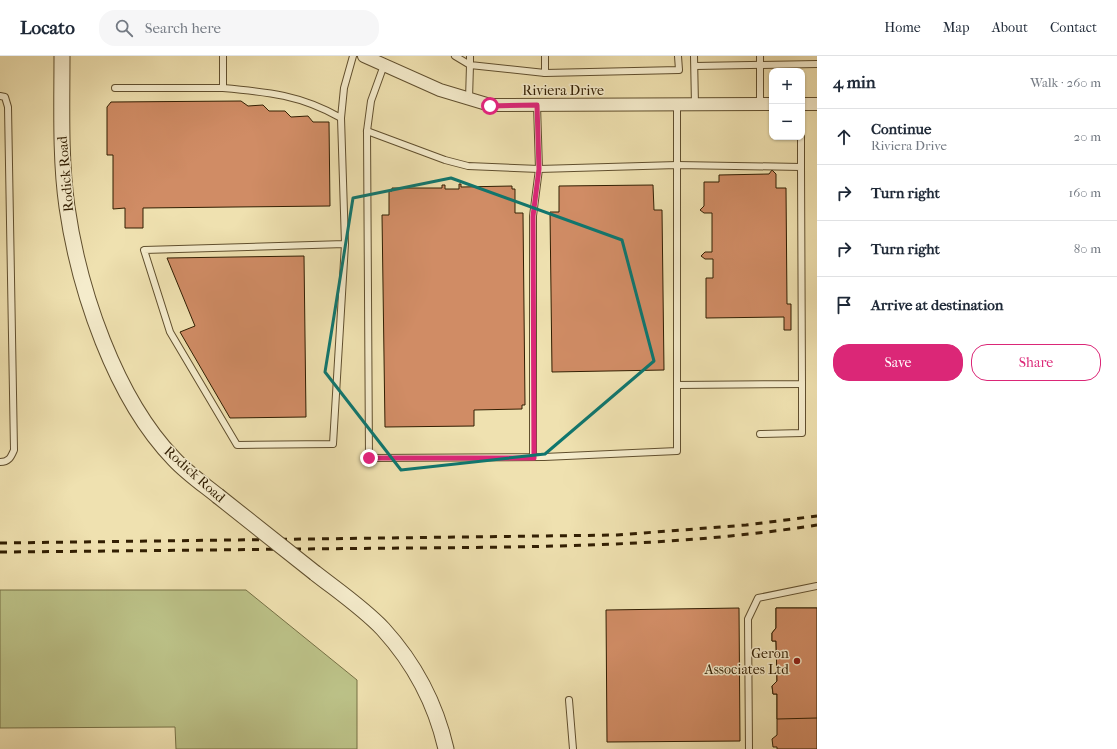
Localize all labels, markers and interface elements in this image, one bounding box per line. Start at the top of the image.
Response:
search box [99,10,379,46]
text: Locato [20,17,75,39]
icon: search [113,17,135,39]
text: Search here [145,19,221,37]
text: Home [884,19,921,36]
text: Map [943,19,970,36]
text: About [992,19,1028,36]
text: Contact [1050,19,1097,36]
map controls [769,68,805,140]
button: + [769,68,805,104]
text: 4 min [833,72,876,92]
text: Walk · 260 m [1030,75,1101,90]
street label: Riviera Drive [522,82,604,99]
route start [481,97,499,115]
button: − [769,104,805,140]
text: Continue [871,120,931,138]
icon: ahead [833,126,855,148]
text: 20 m [1074,129,1101,144]
street label: Rodick Road [54,135,77,213]
text: Riviera Drive [871,138,947,153]
icon: right [833,182,855,204]
text: Turn right [871,184,940,202]
text: 160 m [1069,185,1101,200]
icon: right [833,238,855,260]
text: Turn right [871,240,940,258]
text: 80 m [1074,241,1101,256]
icon: arrive [833,294,855,316]
text: Arrive at destination [871,296,1003,314]
button: Save [833,344,963,381]
button: Share [971,344,1101,381]
street label: Rodick Road [161,443,229,506]
route end [360,449,378,467]
place label: Geron Associates Ltd [704,645,789,678]
marker: Geron Associates Ltd [792,656,802,666]

